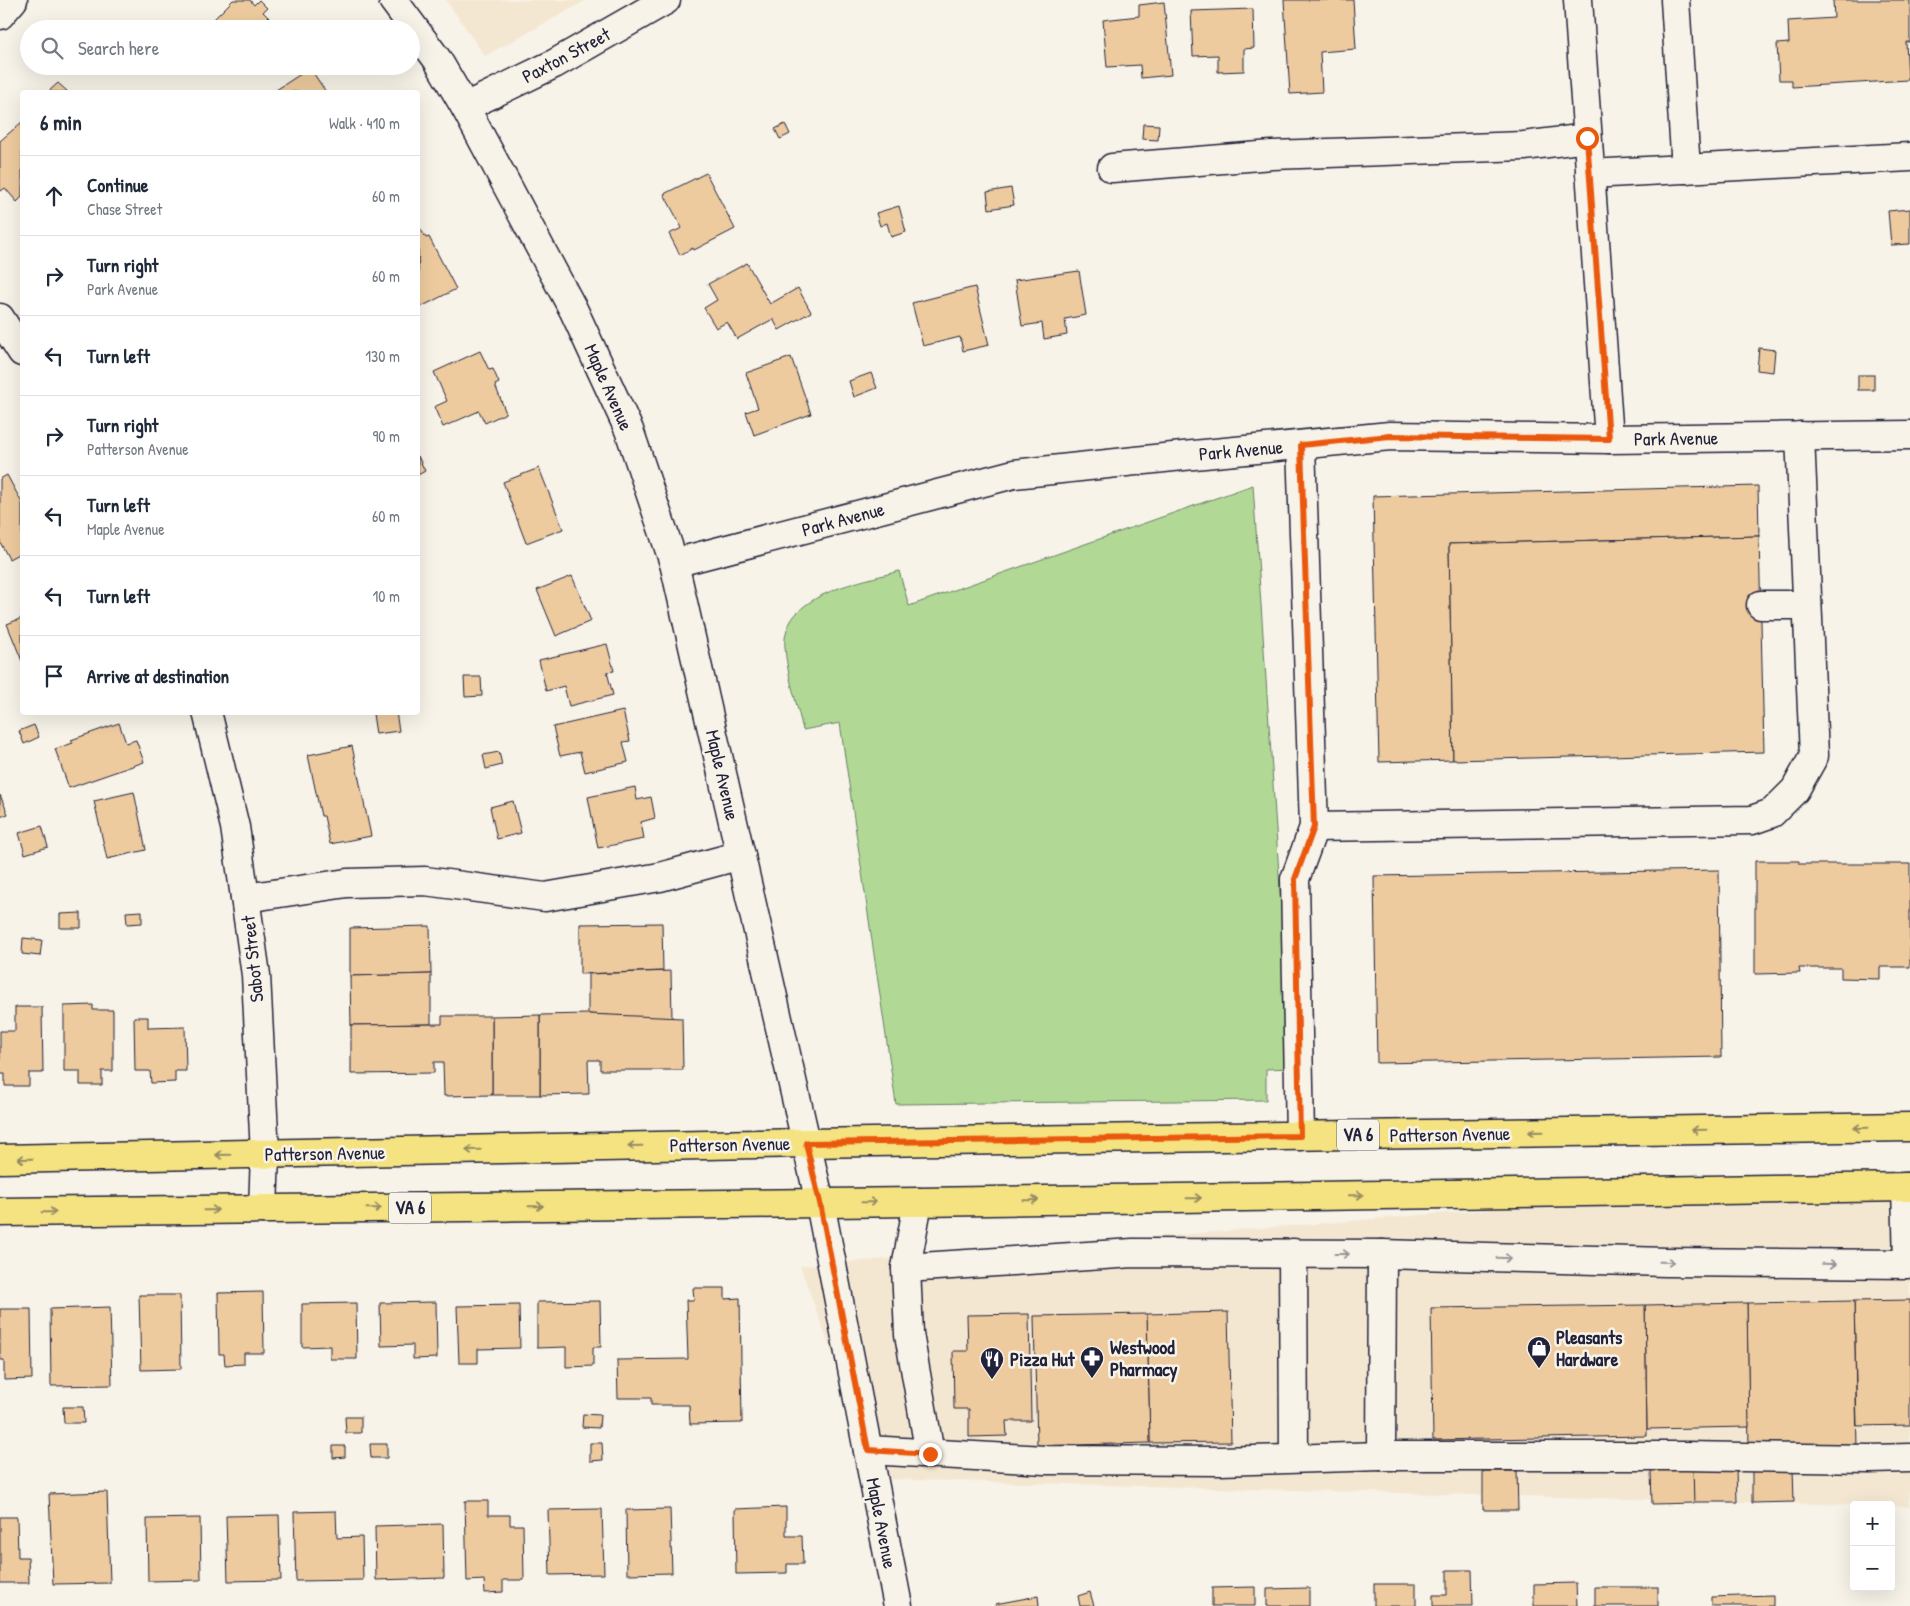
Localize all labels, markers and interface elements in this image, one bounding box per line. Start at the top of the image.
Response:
search box [20,20,420,75]
street label: Paxton Street [517,21,615,89]
icon: search [38,34,66,62]
text: Search here [78,35,159,61]
text: 6 min [40,108,82,137]
text: Walk · 410 m [329,112,400,134]
route start [1576,127,1599,150]
text: Continue [87,172,148,198]
icon: ahead [40,182,68,210]
text: 60 m [372,185,400,207]
text: Chase Street [87,198,162,220]
text: Turn right [87,252,158,278]
icon: right [40,262,68,290]
text: 60 m [372,265,400,287]
text: Park Avenue [87,278,158,300]
street label: Maple Avenue [578,340,640,435]
icon: left [40,342,68,370]
text: Turn left [87,343,150,369]
text: 130 m [365,345,400,367]
text: Turn right [87,412,158,438]
icon: right [40,422,68,450]
street label: Park Avenue [1634,424,1719,452]
text: 90 m [372,425,400,447]
street label: Park Avenue [1198,433,1285,467]
text: Patterson Avenue [87,438,189,460]
text: Turn left [87,492,150,518]
street label: Park Avenue [799,495,888,542]
icon: left [40,502,68,530]
text: 60 m [372,505,400,527]
text: Maple Avenue [87,518,165,540]
icon: left [40,582,68,610]
text: Turn left [87,583,150,609]
text: 10 m [372,585,400,607]
icon: arrive [40,662,68,690]
text: Arrive at destination [87,663,229,689]
street label: Maple Avenue [700,727,746,823]
street label: Sabot Street [234,914,269,1004]
road number: VA 6 [1337,1120,1379,1150]
street label: Patterson Avenue [1389,1120,1511,1148]
one-way arrow [1854,1123,1870,1133]
one-way arrow [1691,1125,1708,1135]
one-way arrow [1529,1127,1545,1137]
street label: Patterson Avenue [669,1130,791,1158]
street label: Patterson Avenue [264,1139,386,1167]
one-way arrow [628,1142,644,1151]
one-way arrow [465,1145,482,1155]
one-way arrow [215,1150,232,1160]
one-way arrow [18,1154,34,1163]
one-way arrow [1348,1190,1364,1200]
road number: VA 6 [389,1192,431,1224]
one-way arrow [1185,1193,1201,1203]
one-way arrow [1022,1195,1039,1205]
one-way arrow [860,1197,876,1207]
one-way arrow [528,1201,544,1211]
one-way arrow [365,1203,381,1213]
one-way arrow [202,1205,219,1215]
one-way arrow [40,1207,56,1217]
one-way arrow [1334,1249,1350,1259]
one-way arrow [1496,1253,1512,1262]
one-way arrow [1658,1257,1674,1267]
one-way arrow [1820,1259,1837,1269]
place label: Pleasants Hardware [1556,1324,1623,1372]
place label: Westwood Pharmacy [1110,1334,1178,1383]
shop icon: Pleasants Hardware [1526,1335,1552,1369]
pharmacy icon: Westwood Pharmacy [1079,1345,1105,1379]
restaurant icon: Pizza Hut [979,1346,1005,1380]
place label: Pizza Hut [1010,1346,1076,1372]
route end [919,1443,942,1466]
street label: Maple Avenue [860,1475,904,1571]
map controls [1850,1501,1895,1591]
button: + [1850,1501,1895,1546]
button: − [1850,1546,1895,1591]

